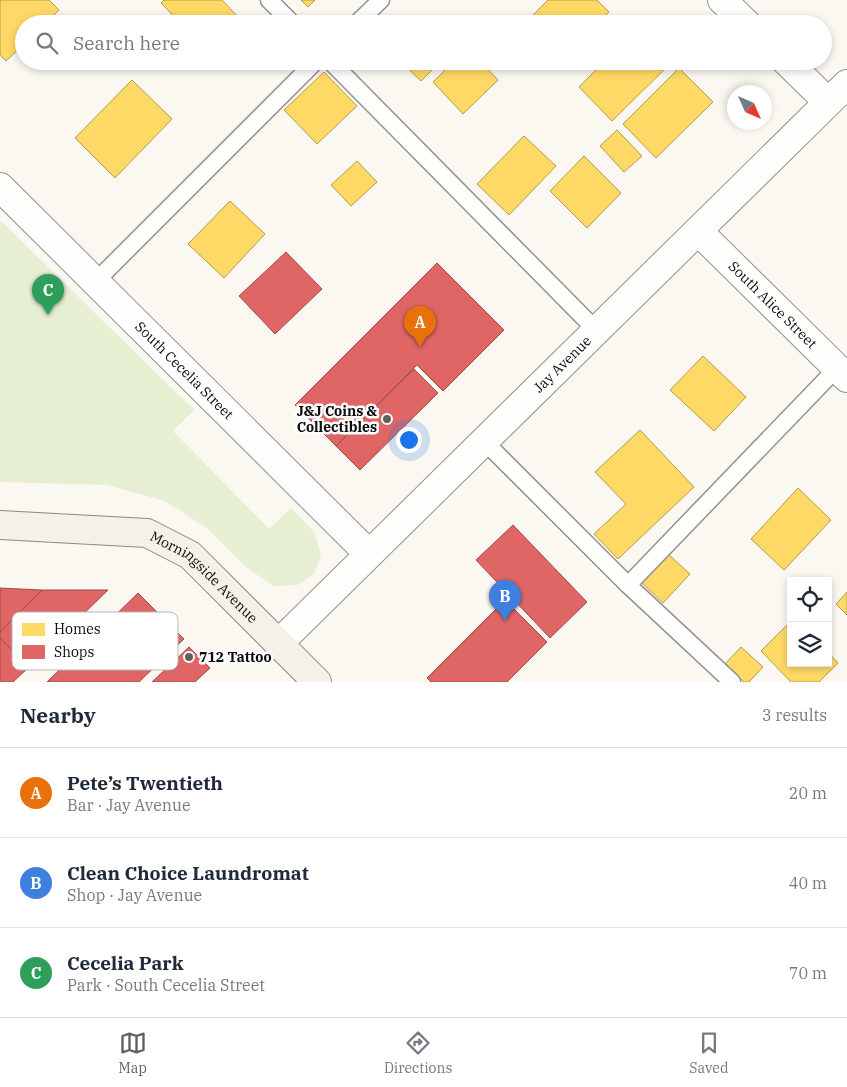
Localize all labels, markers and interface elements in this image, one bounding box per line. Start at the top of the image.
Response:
search box [15,15,832,70]
icon: search [33,29,61,57]
text: Search here [73,31,180,55]
north arrow [727,85,772,130]
street label: South Alice Street [725,257,821,352]
pin: C [32,274,64,315]
pin: A [404,306,436,347]
street label: South Cecelia Street [131,318,237,423]
street label: Jay Avenue [530,332,595,396]
place label: J&J Coins & Collectibles [297,402,378,436]
marker: J&J Coins & Collectibles [381,413,393,425]
your location [396,427,422,453]
street label: Morningside Avenue [147,527,262,627]
map controls [787,577,832,667]
button: locate [787,577,832,622]
pin: B [489,580,521,621]
legend [12,612,178,670]
text: Homes [54,620,101,638]
button: layers [787,622,832,667]
text: Shops [54,643,94,661]
place label: 712 Tattoo [199,648,272,666]
marker: 712 Tattoo [183,651,195,663]
text: Nearby [20,701,96,729]
text: 3 results [762,705,827,725]
text: Pete’s Twentieth [67,771,223,795]
text: A [30,783,42,803]
text: 20 m [789,783,827,803]
text: Bar · Jay Avenue [67,795,190,815]
text: Clean Choice Laundromat [67,861,309,885]
text: B [30,873,42,893]
text: 40 m [789,873,827,893]
text: Shop · Jay Avenue [67,885,202,905]
text: Cecelia Park [67,951,184,975]
text: C [31,963,41,983]
text: 70 m [789,963,827,983]
text: Park · South Cecelia Street [67,975,265,995]
tab: Map [119,1029,147,1077]
tab: Directions [384,1029,452,1077]
tab: Saved [689,1029,728,1077]

